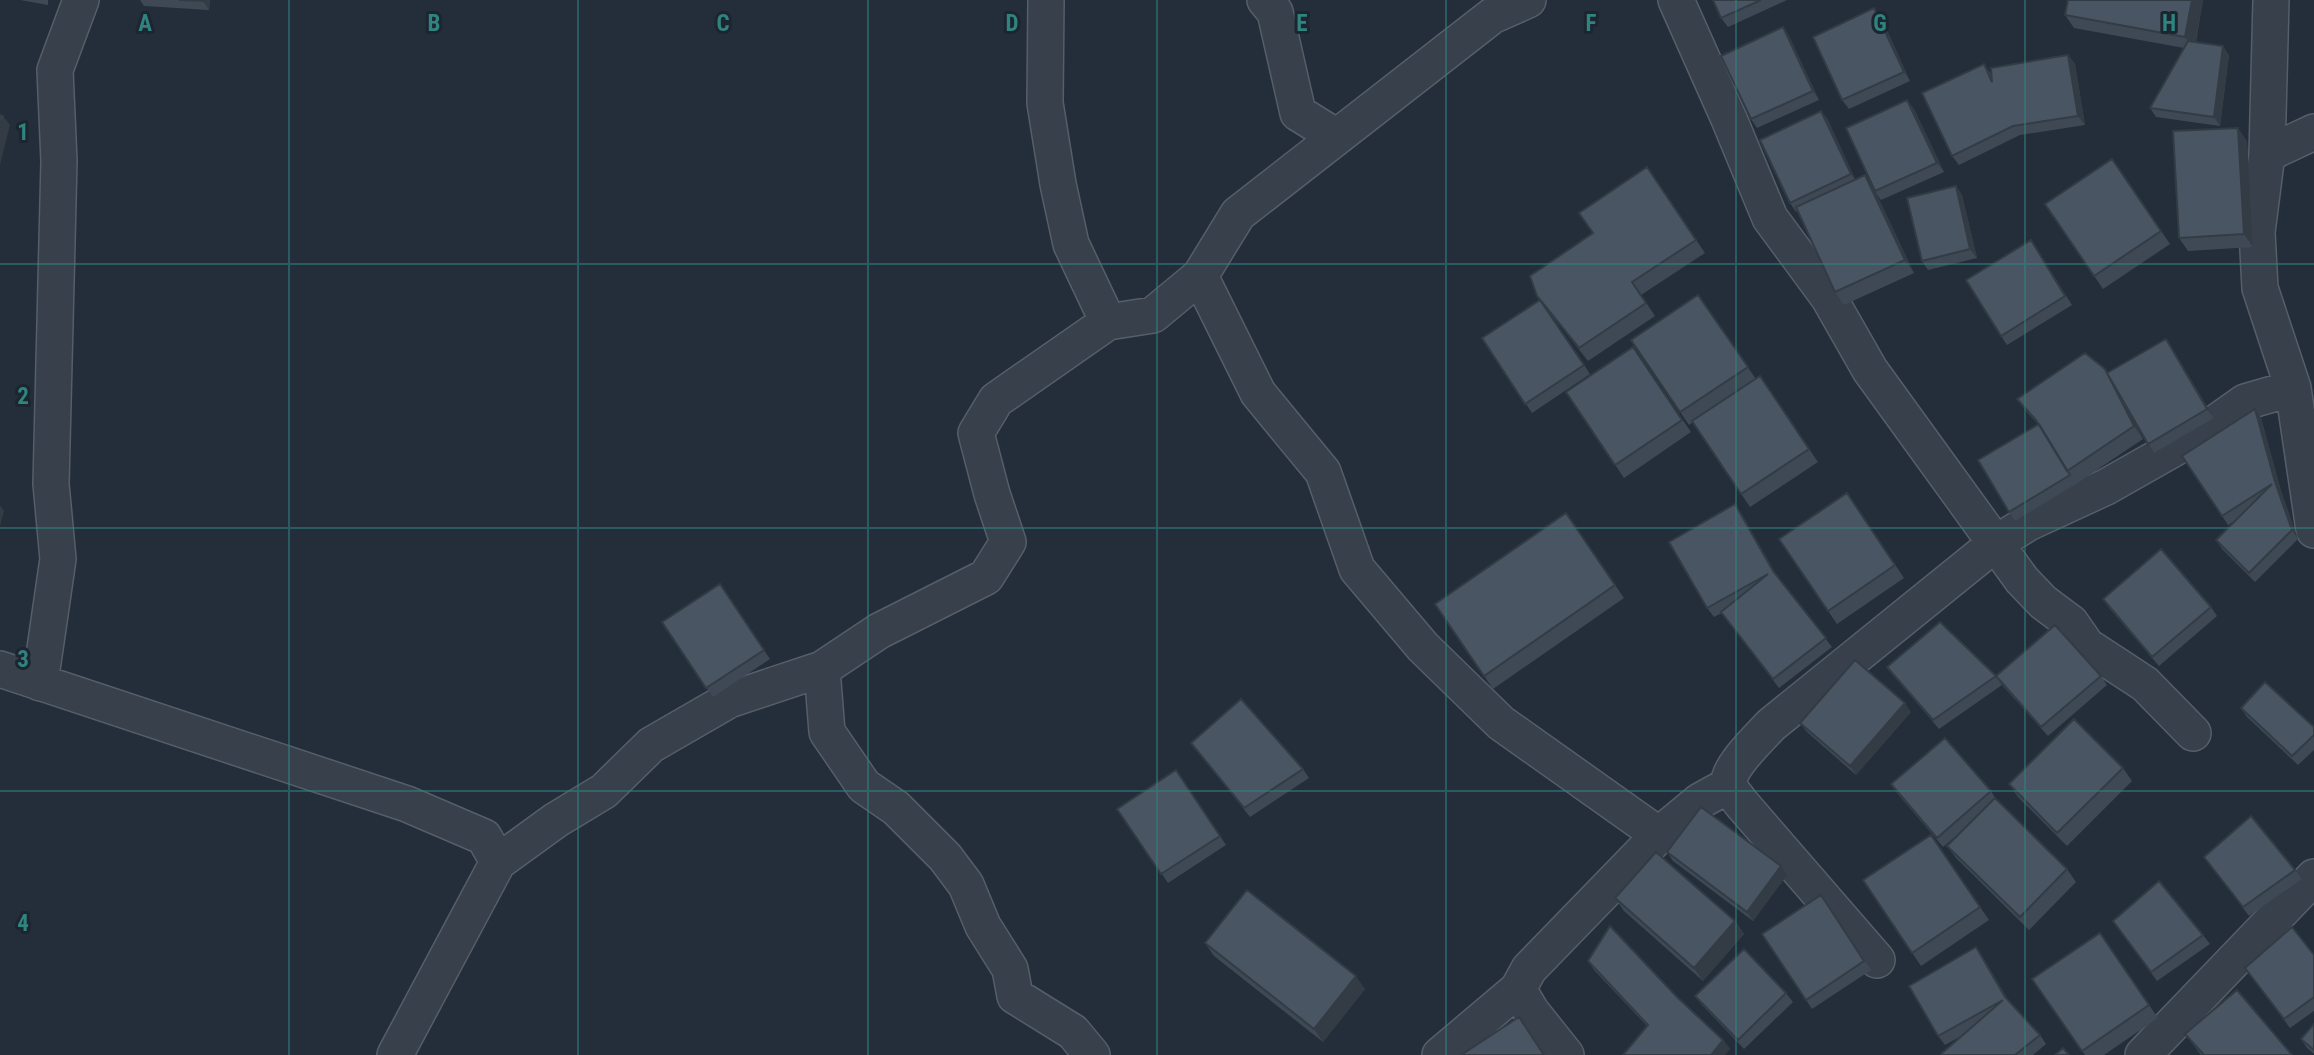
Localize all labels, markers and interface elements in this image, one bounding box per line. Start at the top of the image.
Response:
text: A [138,10,152,37]
text: B [428,10,440,37]
text: C [716,10,730,37]
text: D [1006,10,1019,37]
text: E [1296,10,1308,37]
text: F [1586,10,1597,37]
text: G [1873,10,1887,37]
text: H [2162,10,2176,37]
text: 1 [17,119,29,146]
text: 2 [17,383,29,410]
text: 3 [17,646,29,673]
text: 4 [17,910,29,937]

